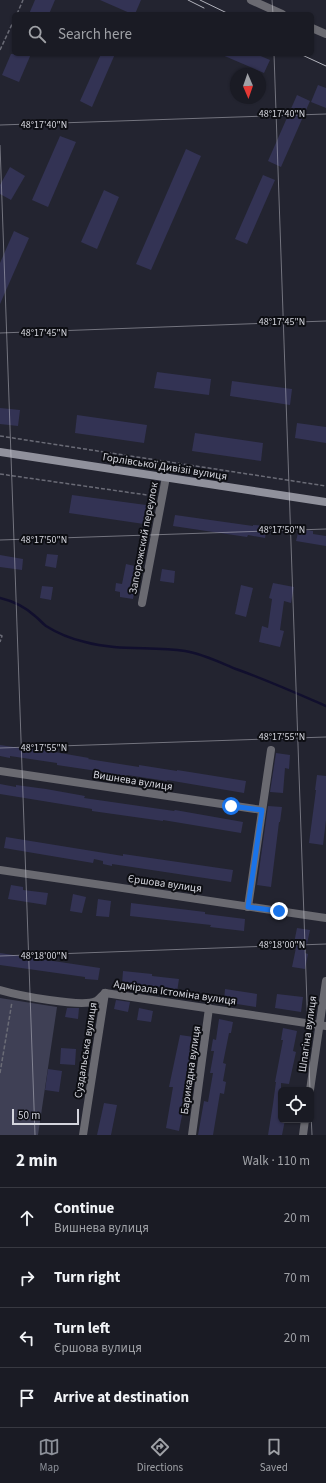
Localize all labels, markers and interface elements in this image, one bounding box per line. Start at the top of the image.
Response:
search box [12,12,314,56]
icon: search [26,23,48,45]
text: Search here [58,24,132,45]
north arrow [230,68,266,104]
text: 48°17'40"N [259,107,305,121]
text: 48°17'40"N [21,118,67,132]
text: 48°17'45"N [259,315,305,329]
text: 48°17'45"N [21,326,67,340]
street label: Горлівської Дивізії вулиця [102,449,228,484]
street label: Запорожский переулок [125,480,162,595]
text: 48°17'50"N [259,523,305,537]
text: 48°17'50"N [21,533,67,547]
text: 48°17'55"N [259,730,305,744]
text: 48°17'55"N [21,741,67,755]
street label: Вишнева вулиця [92,767,174,794]
route start [222,797,240,815]
street label: Єршова вулиця [127,871,203,896]
route end [270,902,288,920]
text: 48°18'00"N [259,938,305,952]
text: 48°18'00"N [21,949,67,963]
street label: Адмірала Істоміна вулиця [113,976,237,1009]
street label: Шпагіна вулиця [295,995,320,1073]
street label: Суздальська вулиця [71,1001,100,1099]
street label: Барикадна вулиця [177,1025,204,1115]
map controls [278,1087,314,1123]
button: locate [278,1087,314,1123]
scale bar [12,1107,79,1126]
text: 50 m [18,1108,40,1123]
text: 2 min [16,1149,57,1173]
text: Walk · 110 m [242,1152,310,1170]
text: Continue [54,1198,114,1219]
icon: ahead [16,1207,38,1229]
text: 20 m [284,1209,310,1227]
text: Вишнева вулиця [54,1219,149,1237]
icon: right [16,1267,38,1289]
text: Turn right [54,1267,120,1288]
text: 70 m [284,1269,310,1287]
text: Turn left [54,1318,110,1339]
icon: left [16,1327,38,1349]
text: 20 m [284,1329,310,1347]
text: Єршова вулиця [54,1339,142,1357]
icon: arrive [16,1387,38,1409]
text: Arrive at destination [54,1387,189,1408]
tab: Map [38,1436,60,1475]
tab: Directions [137,1436,183,1475]
tab: Saved [260,1436,288,1475]

